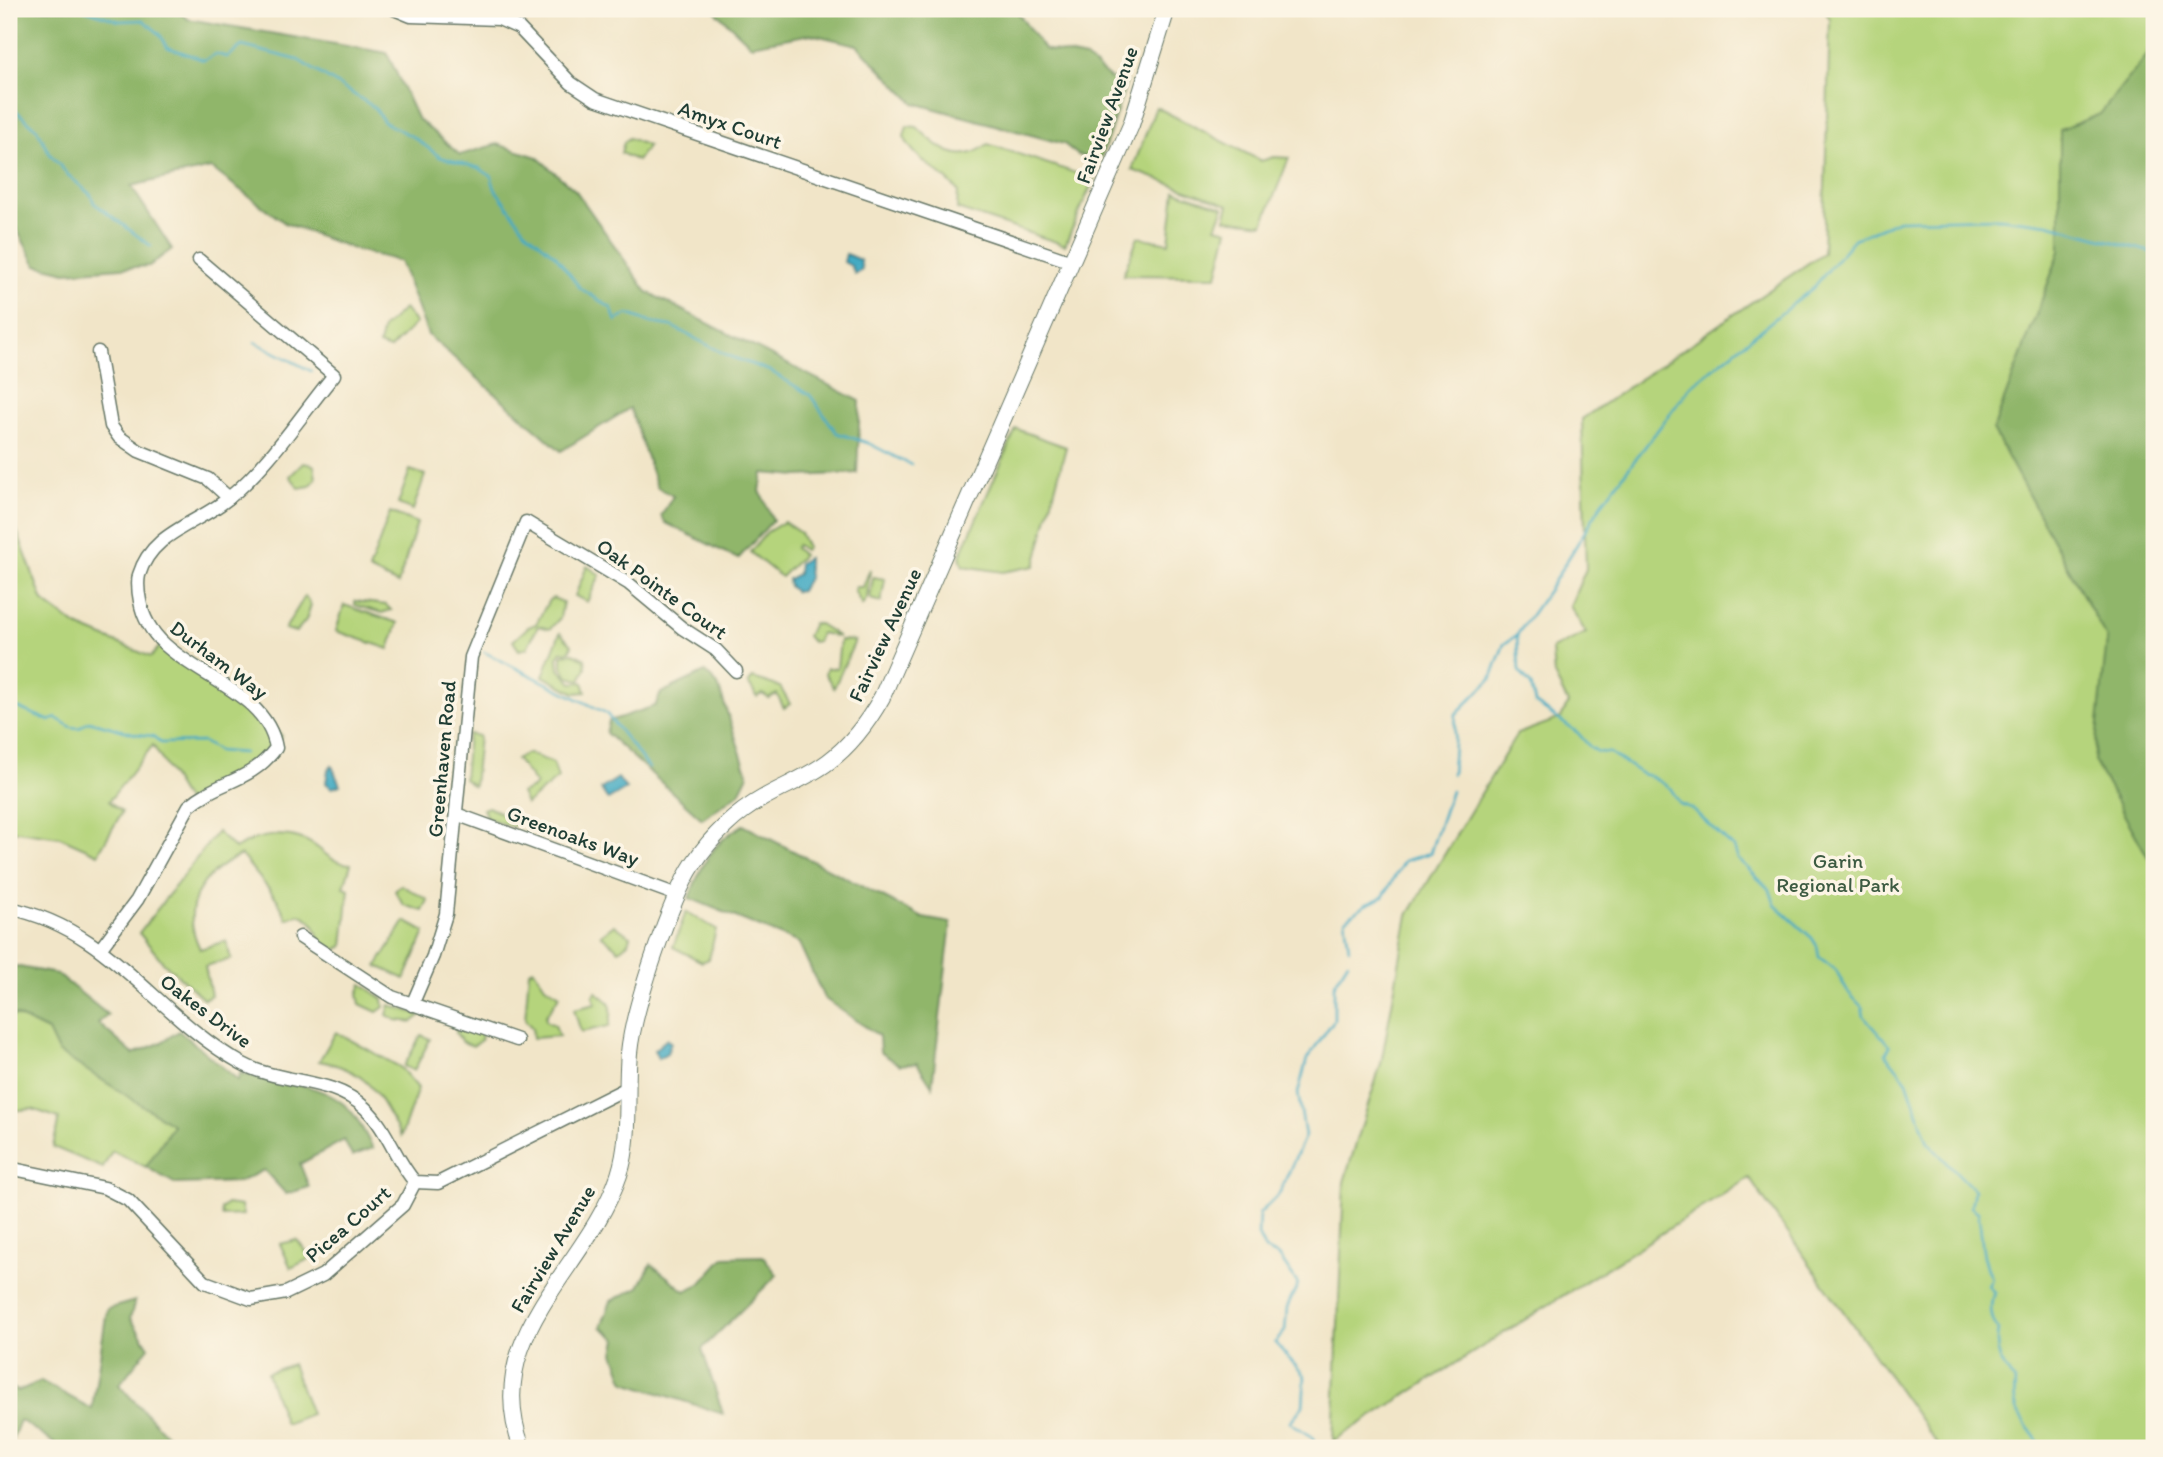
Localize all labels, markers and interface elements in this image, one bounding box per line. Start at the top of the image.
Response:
street label: Fairview Avenue [1070,43,1143,187]
street label: Amyx Court [675,95,785,154]
street label: Oak Pointe Court [592,533,733,644]
street label: Fairview Avenue [843,564,926,706]
street label: Durham Way [165,615,273,705]
street label: Greenhaven Road [422,679,461,838]
street label: Greenoaks Way [504,800,643,871]
park label: Garin Regional Park [1776,848,1900,897]
street label: Oakes Drive [156,968,257,1053]
street label: Picea Court [300,1180,395,1267]
street label: Fairview Avenue [505,1180,601,1317]

